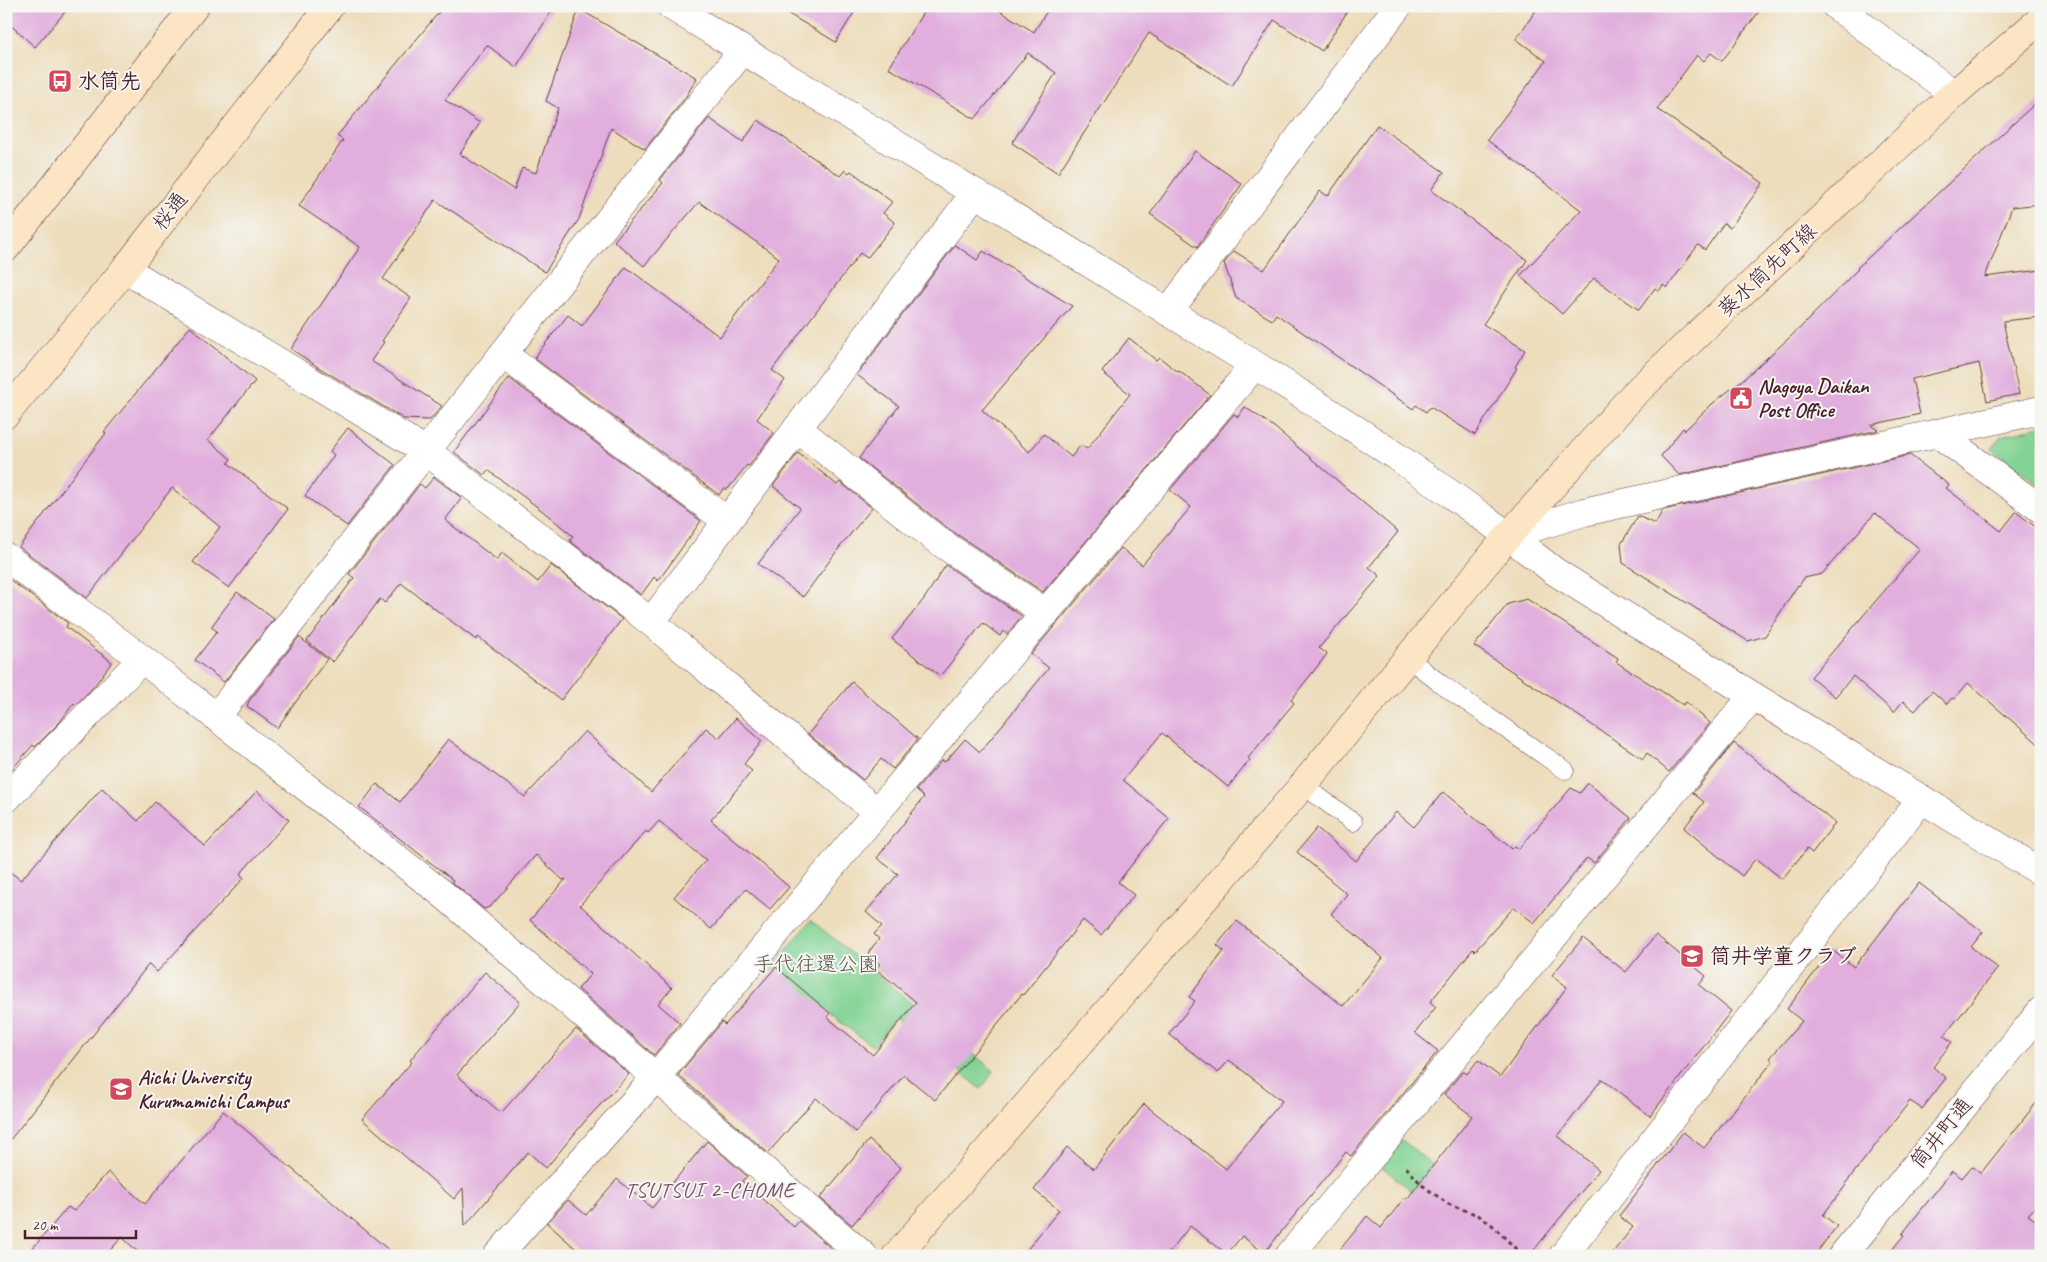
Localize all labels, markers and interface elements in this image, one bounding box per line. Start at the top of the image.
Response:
bus stop icon: 水筒先 [47,68,73,94]
place label: 水筒先 [78,68,141,94]
street label: 桜通 [147,186,193,236]
street label: 葵水筒先町線 [1712,218,1822,322]
place label: Nagoya Daikan Post Office [1758,373,1870,423]
public building icon: Nagoya Daikan Post Office [1728,385,1754,411]
school or university icon: 筒井学童クラブ [1679,943,1705,969]
place label: 筒井学童クラブ [1710,943,1857,969]
park label: 手代往還公園 [753,951,879,977]
place label: Aichi University Kurumamichi Campus [138,1064,291,1114]
school or university icon: Aichi University Kurumamichi Campus [108,1076,134,1102]
street label: 筒井町通 [1904,1092,1978,1174]
district label: TSUTSUI 2-CHOME [625,1176,798,1204]
scale bar [25,1207,136,1239]
text: 20 m [32,1216,59,1235]

